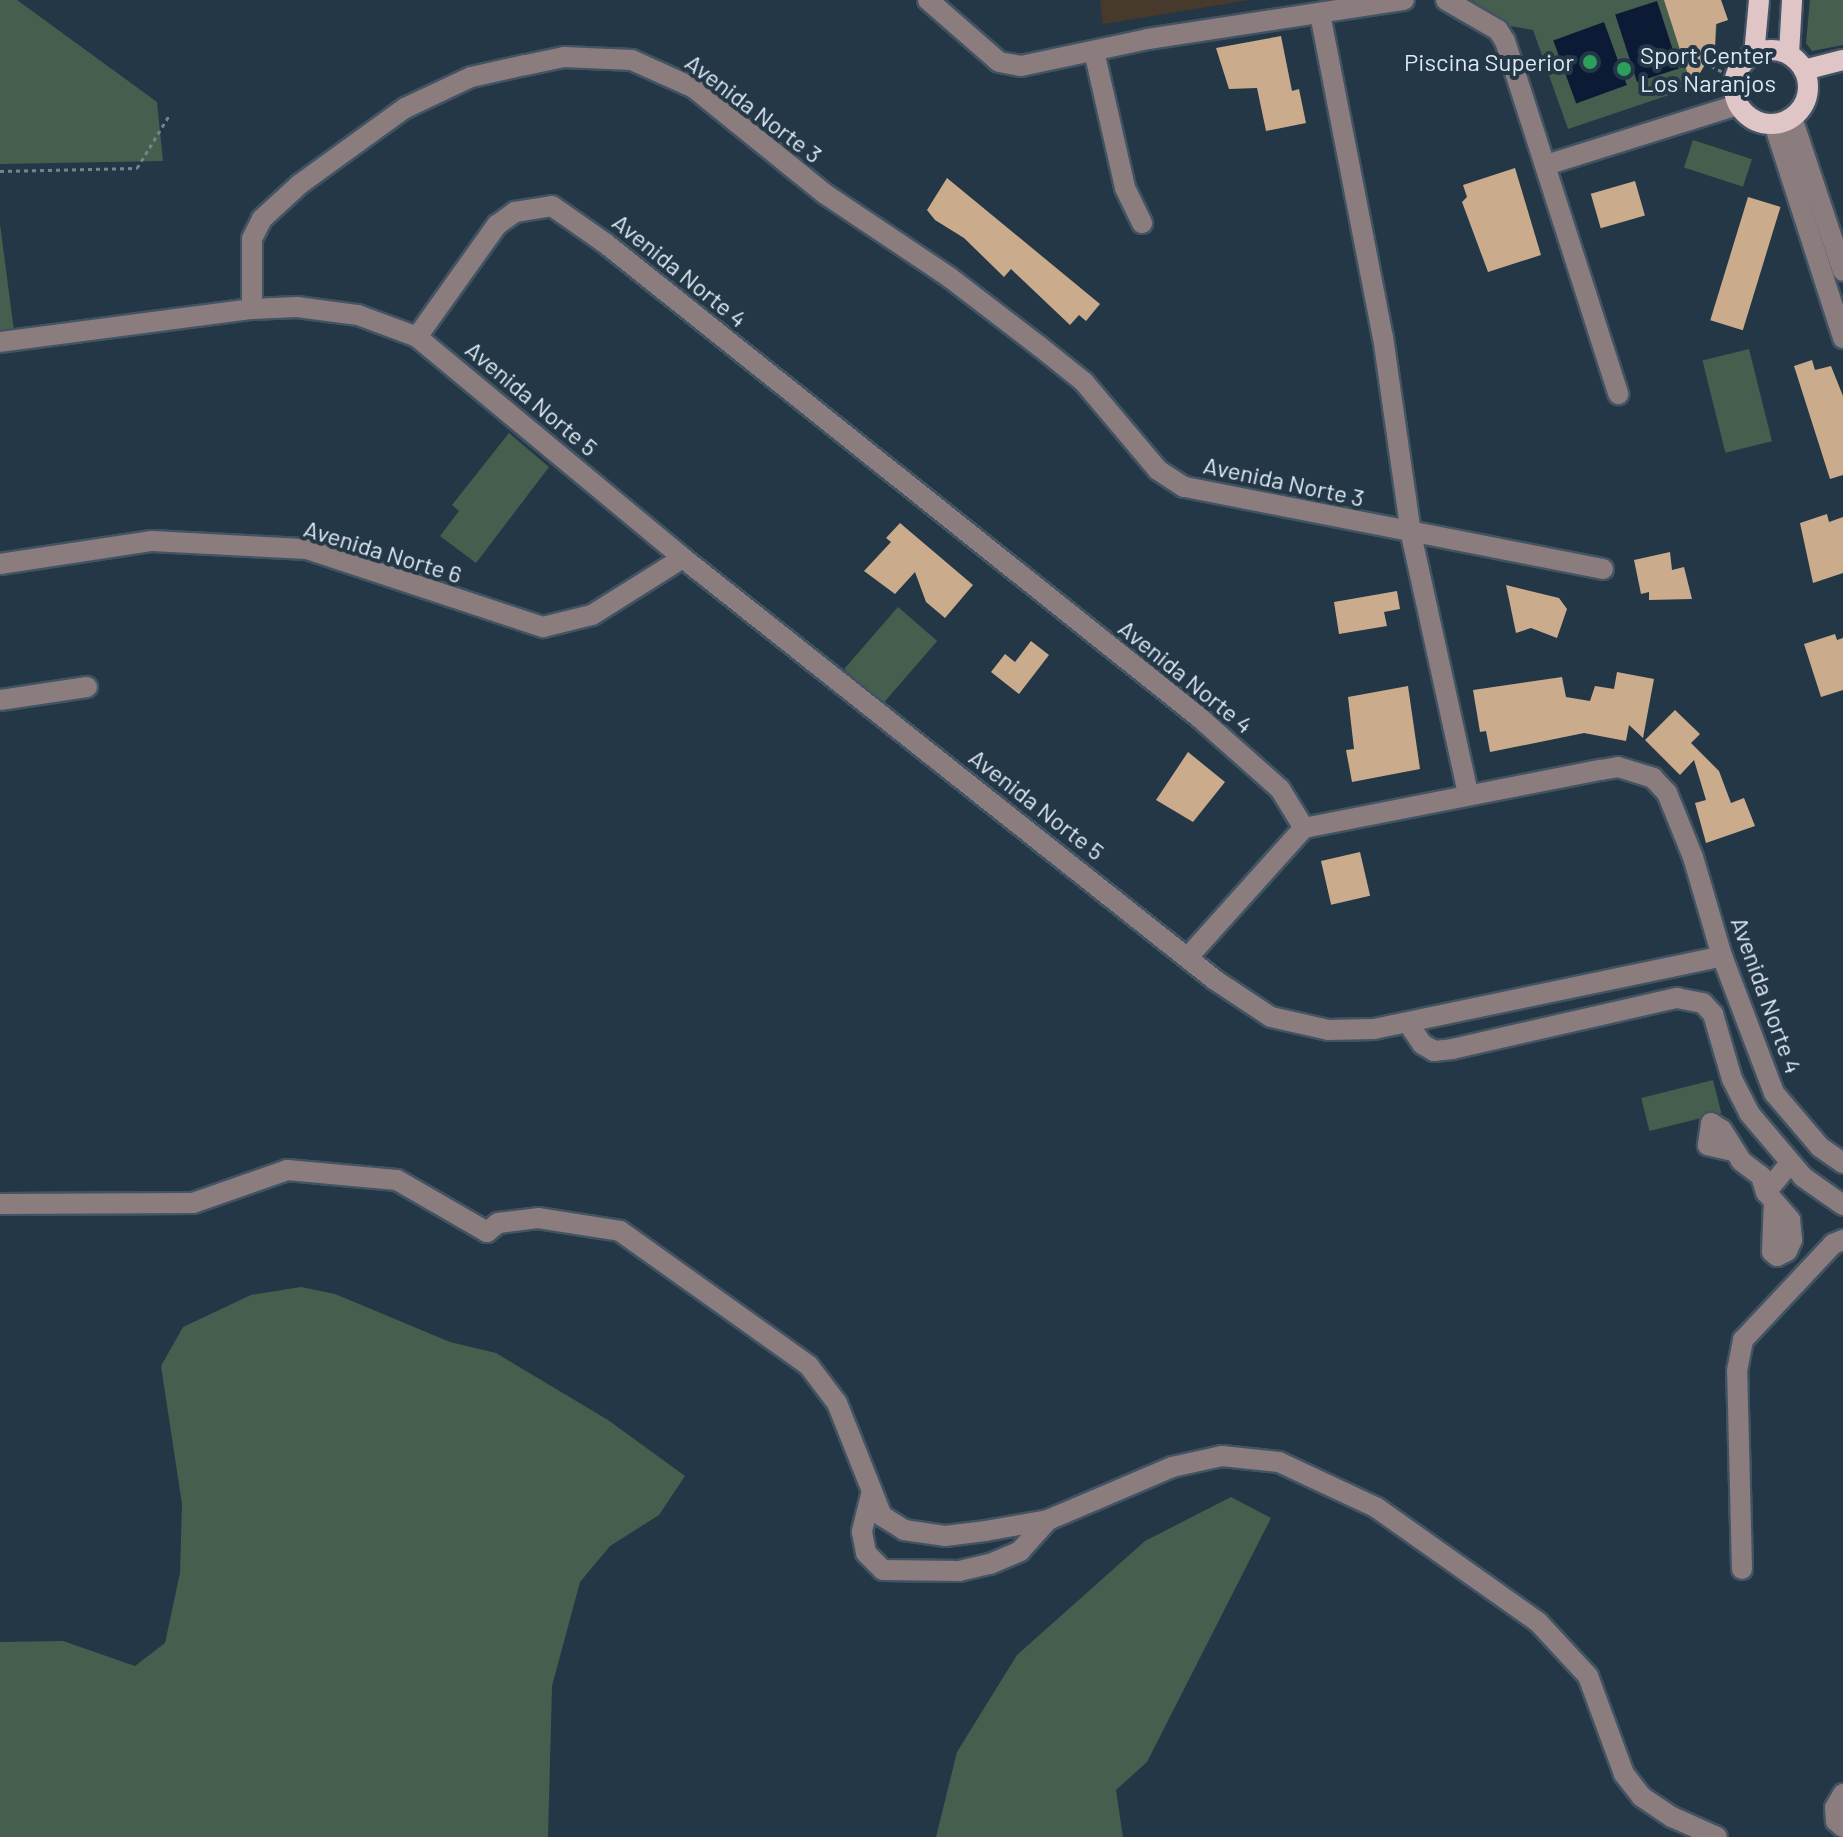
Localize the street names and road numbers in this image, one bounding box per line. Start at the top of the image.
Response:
street label: Avenida Norte 3 [680,47,828,169]
street label: Avenida Norte 4 [607,207,753,333]
street label: Avenida Norte 5 [460,334,604,462]
street label: Avenida Norte 3 [1201,450,1367,512]
street label: Avenida Norte 6 [301,513,465,589]
street label: Avenida Norte 4 [1113,613,1259,739]
street label: Avenida Norte 5 [964,742,1110,866]
street label: Avenida Norte 4 [1725,913,1809,1077]

